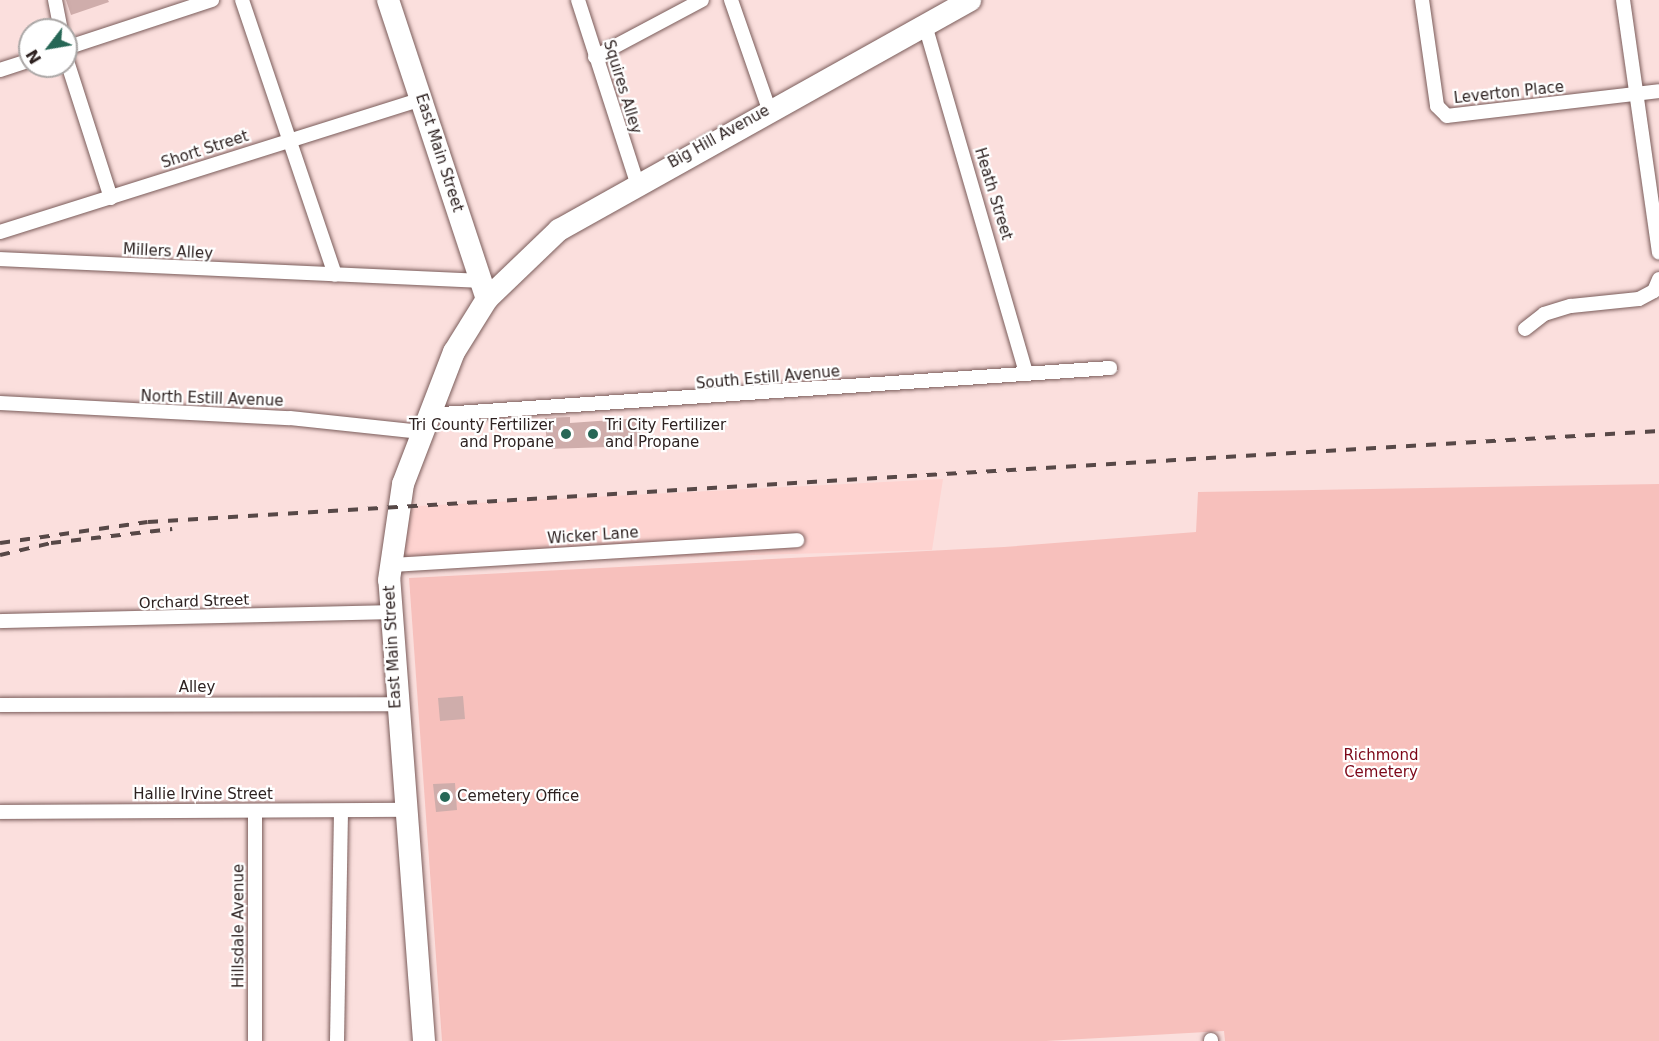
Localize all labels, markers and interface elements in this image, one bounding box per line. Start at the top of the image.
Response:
north arrow [18,18,78,78]
street label: Squires Alley [599,38,645,136]
text: N [22,46,45,67]
street label: Leverton Place [1453,78,1565,108]
street label: East Main Street [411,92,467,214]
street label: Big Hill Avenue [665,102,773,172]
street label: Short Street [159,127,251,173]
street label: Heath Street [970,146,1016,242]
street label: Millers Alley [123,241,213,263]
street label: South Estill Avenue [695,363,841,393]
street label: North Estill Avenue [140,388,284,410]
place label: Tri County Fertilizer and Propane [409,416,554,451]
place label: Tri City Fertilizer and Propane [605,416,726,451]
marker: Tri County Fertilizer and Propane [559,427,573,441]
marker: Tri City Fertilizer and Propane [586,427,600,441]
street label: Wicker Lane [547,524,639,548]
street label: East Main Street [381,585,405,709]
street label: Orchard Street [139,591,249,613]
street label: Alley [179,679,215,697]
park label: Richmond Cemetery [1343,746,1419,781]
street label: Hallie Irvine Street [133,786,273,804]
place label: Cemetery Office [457,788,579,806]
marker: Cemetery Office [438,790,452,804]
street label: Hillsdale Avenue [230,864,248,988]

